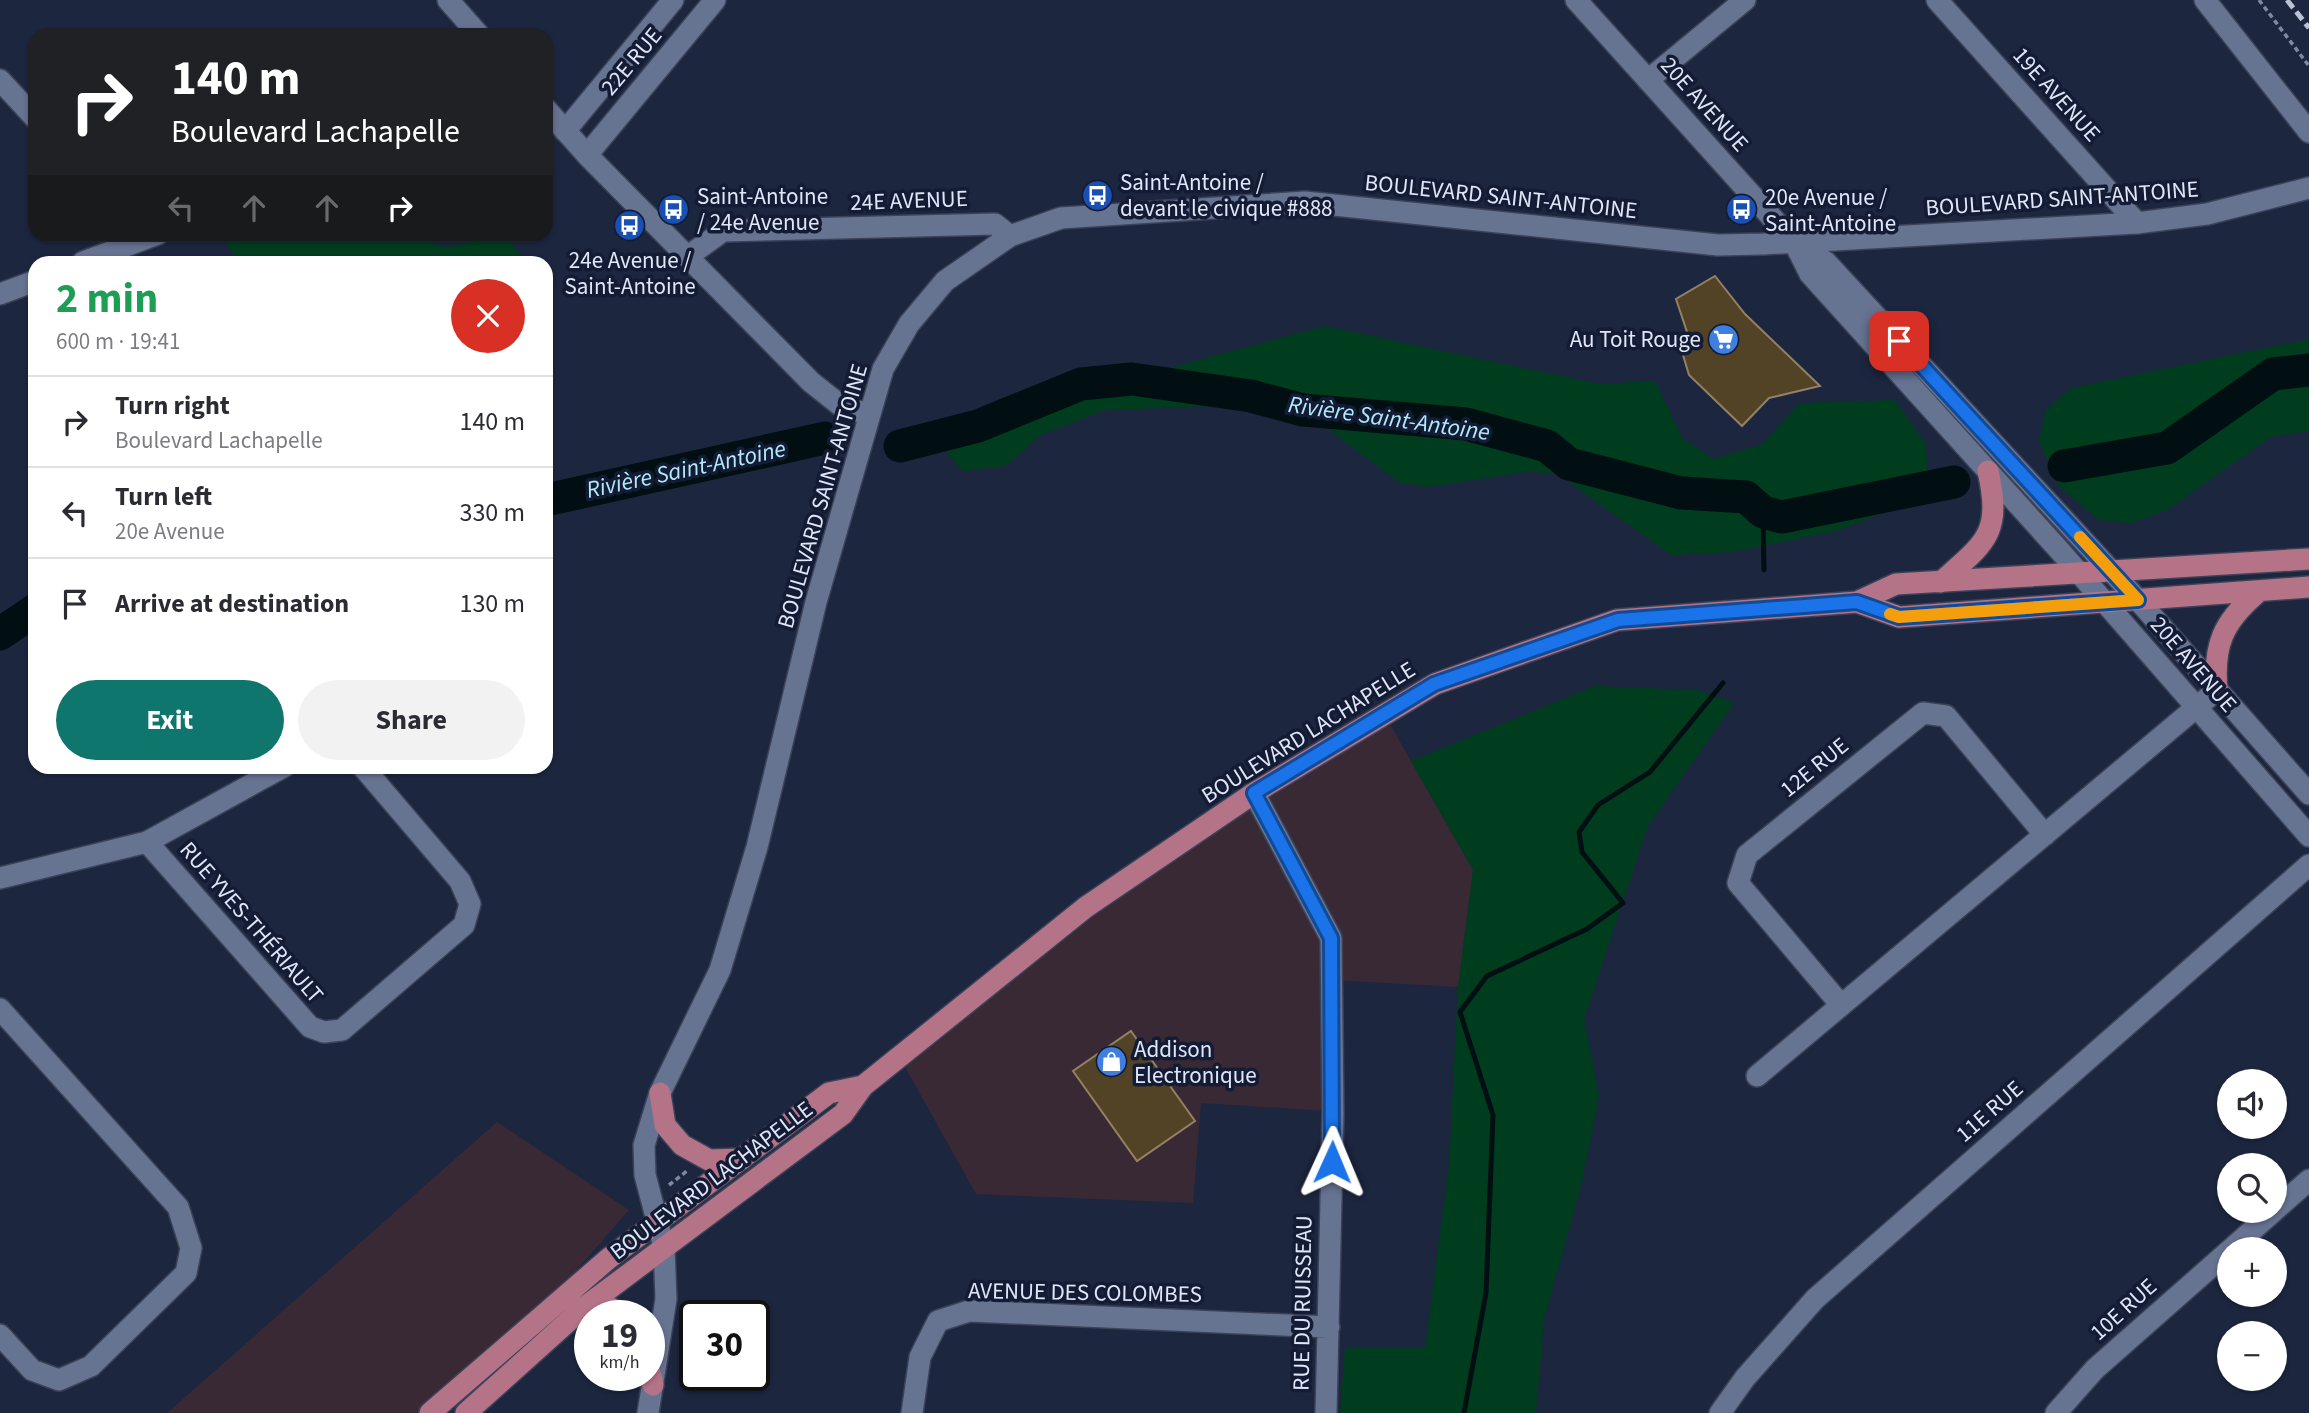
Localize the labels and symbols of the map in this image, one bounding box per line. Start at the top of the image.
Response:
street label: 22E RUE [593,20,670,102]
street label: 19E AVENUE [2005,40,2108,149]
street label: 20E AVENUE [1653,50,1756,159]
place label: Saint-Antoine / devant le civique #888 [1120,166,1333,225]
street label: BOULEVARD SAINT-ANTOINE [1363,166,1639,227]
street label: BOULEVARD SAINT-ANTOINE [1924,172,2200,225]
bus stop icon: Saint-Antoine / devant le civique #888 [1080,178,1114,212]
place label: Saint-Antoine / 24e Avenue [697,180,828,239]
place label: 20e Avenue / Saint-Antoine [1765,181,1896,240]
street label: 24E AVENUE [850,182,968,219]
bus stop icon: Saint-Antoine / 24e Avenue [657,192,691,226]
bus stop icon: 20e Avenue / Saint-Antoine [1725,193,1759,227]
bus stop icon: 24e Avenue / Saint-Antoine [613,209,647,243]
place label: 24e Avenue / Saint-Antoine [564,244,696,303]
pin [1869,311,1929,371]
supermarket icon: Au Toit Rouge [1707,322,1741,356]
place label: Au Toit Rouge [1570,323,1701,356]
street label: BOULEVARD SAINT-ANTOINE [769,360,876,632]
water label: Rivière Saint-Antoine [1286,387,1492,450]
water label: Rivière Saint-Antoine [583,431,789,508]
street label: 20E AVENUE [2143,609,2245,720]
street label: BOULEVARD LACHAPELLE [1195,653,1422,812]
street label: 12E RUE [1773,730,1856,805]
street label: RUE YVES-THÉRIAULT [172,834,331,1010]
place label: Addison Electronique [1134,1033,1257,1092]
shop icon: Addison Electronique [1094,1045,1128,1079]
street label: 11E RUE [1948,1073,2030,1150]
street label: BOULEVARD LACHAPELLE [603,1093,820,1268]
position arrow [1295,1125,1369,1199]
street label: RUE DU RUISSEAU [1284,1215,1321,1391]
street label: 10E RUE [2083,1270,2164,1348]
street label: AVENUE DES COLOMBES [968,1274,1202,1311]
speed limit sign: 30 [679,1300,770,1391]

